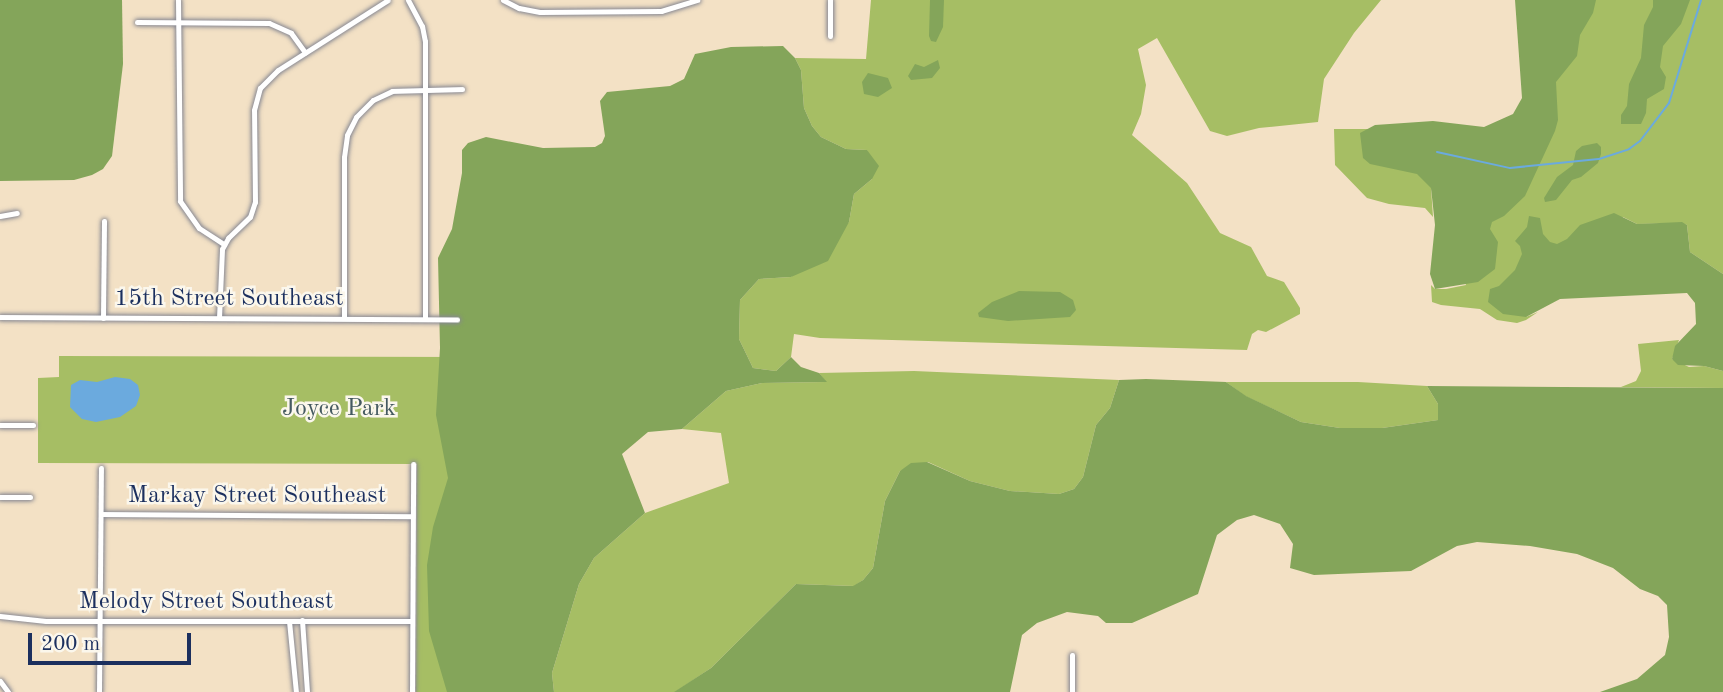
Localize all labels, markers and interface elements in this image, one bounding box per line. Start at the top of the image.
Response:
street label: 15th Street Southeast [114,286,344,314]
park label: Joyce Park [282,396,396,424]
street label: Markay Street Southeast [128,483,386,511]
street label: Melody Street Southeast [79,589,333,617]
scale bar [32,618,194,662]
text: 200 m [41,634,100,655]

